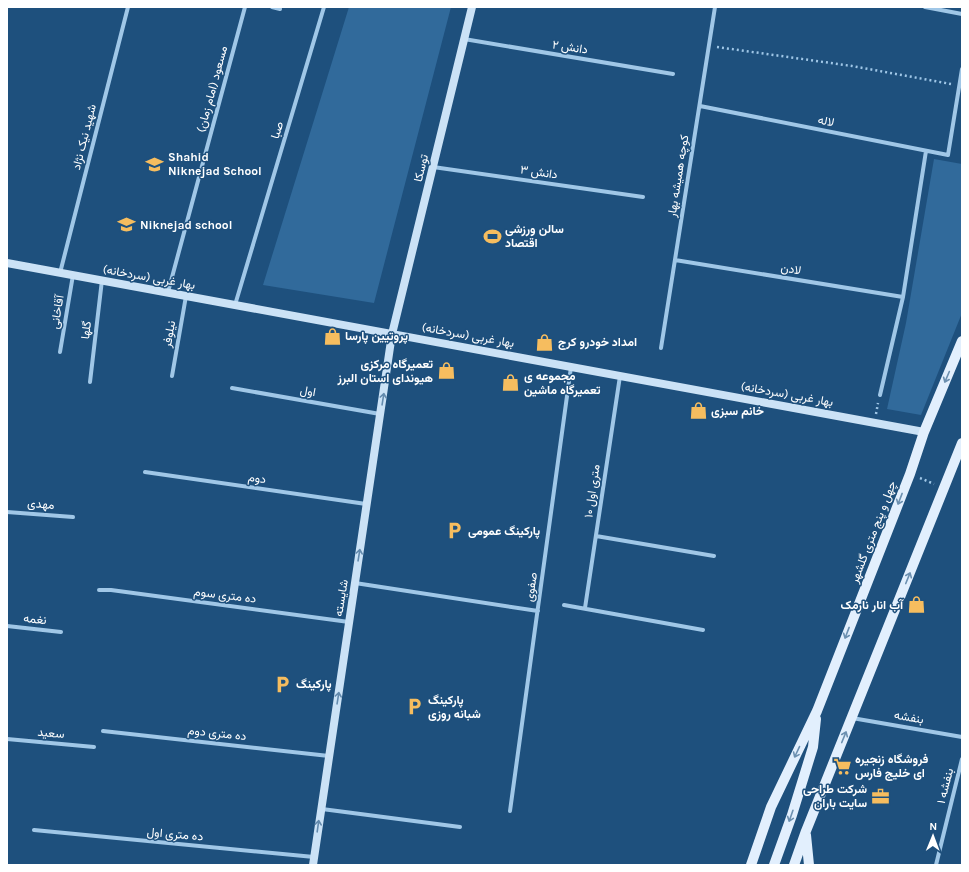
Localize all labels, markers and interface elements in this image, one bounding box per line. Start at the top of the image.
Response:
street label: دانش ۲ [551,37,589,58]
street label: مسعود (امام زمان) [194,44,231,134]
street label: شهید نیک نژاد [69,103,100,171]
street label: لاله [817,113,835,129]
street label: صبا [268,120,286,140]
street label: کوچه همیشه بهار [664,134,692,219]
place label: Shahid Niknejad School [168,150,262,178]
street label: توسکا [411,153,432,183]
school or university icon: Shahid Niknejad School [145,154,165,174]
street label: دانش ۳ [519,162,559,183]
school or university icon: Niknejad school [117,215,137,235]
place label: Niknejad school [140,218,232,232]
place label: سالن ورزشی اقتصاد [505,222,564,250]
sports icon: سالن ورزشی اقتصاد [482,226,502,246]
street label: لادن [780,260,802,278]
street label: بهار غربی (سردخانه) [101,262,196,293]
street label: آقاخانی [47,293,68,330]
street label: نیلوفر [160,319,179,350]
street label: گلها [78,320,95,340]
street label: بهار غربی (سردخانه) [420,320,515,351]
shop icon: پروتیین پارسا [322,326,342,346]
place label: پروتیین پارسا [345,329,408,344]
shop icon: امداد خودرو کرج [535,332,555,352]
place label: امداد خودرو کرج [558,335,637,350]
place label: تعمیرگاه مرکزی هیوندای استان البرز [336,357,433,386]
shop icon: تعمیرگاه مرکزی هیوندای استان البرز [436,361,456,381]
place label: مجموعه ی تعمیرگاه ماشین [524,369,601,398]
one-way arrow [943,371,950,383]
shop icon: مجموعه ی تعمیرگاه ماشین [501,373,521,393]
street label: بهار غربی (سردخانه) [739,379,834,410]
street label: اول [299,383,317,400]
one-way arrow [379,393,387,406]
shop icon: خانم سبزی [688,401,708,421]
place label: خانم سبزی [711,404,764,419]
street label: ۱۰ متری اول [581,463,604,519]
street label: دوم [247,470,267,487]
street label: چهل و پنج متری گلشهر [847,479,901,587]
one-way arrow [895,492,903,504]
street label: مهدی [27,496,55,513]
parking icon: پارکینگ عمومی [445,521,465,541]
place label: پارکینگ عمومی [468,524,540,539]
one-way arrow [355,549,363,562]
street label: صفوی [522,571,541,603]
one-way arrow [905,572,912,584]
street label: شایسته [331,578,351,618]
street label: ده متری سوم [193,584,257,607]
shop icon: آب انار نارمک [906,595,926,615]
place label: آب انار نارمک [841,598,904,613]
street label: نغمه [23,611,47,627]
one-way arrow [843,626,851,638]
parking icon: پارکینگ [273,674,293,694]
place label: پارکینگ [296,677,332,692]
one-way arrow [334,692,342,705]
place label: پارکینگ شبانه روزی [428,693,481,722]
parking icon: پارکینگ شبانه روزی [405,697,425,717]
street label: بنفشه [893,708,925,726]
street label: ده متری دوم [187,723,247,744]
street label: سعید [37,725,65,741]
one-way arrow [840,732,848,744]
one-way arrow [793,746,800,758]
place label: فروشگاه زنجیره ای خلیج فارس [855,752,929,781]
supermarket icon: فروشگاه زنجیره ای خلیج فارس [832,756,852,776]
street label: بنفشه ۱ [934,767,956,805]
place label: شرکت طراحی سایت باران [803,782,867,811]
office icon: شرکت طراحی سایت باران [870,786,890,806]
one-way arrow [787,810,794,823]
north arrow [913,816,953,856]
one-way arrow [314,820,322,833]
text: N [929,820,937,833]
street label: ده متری اول [146,825,204,844]

